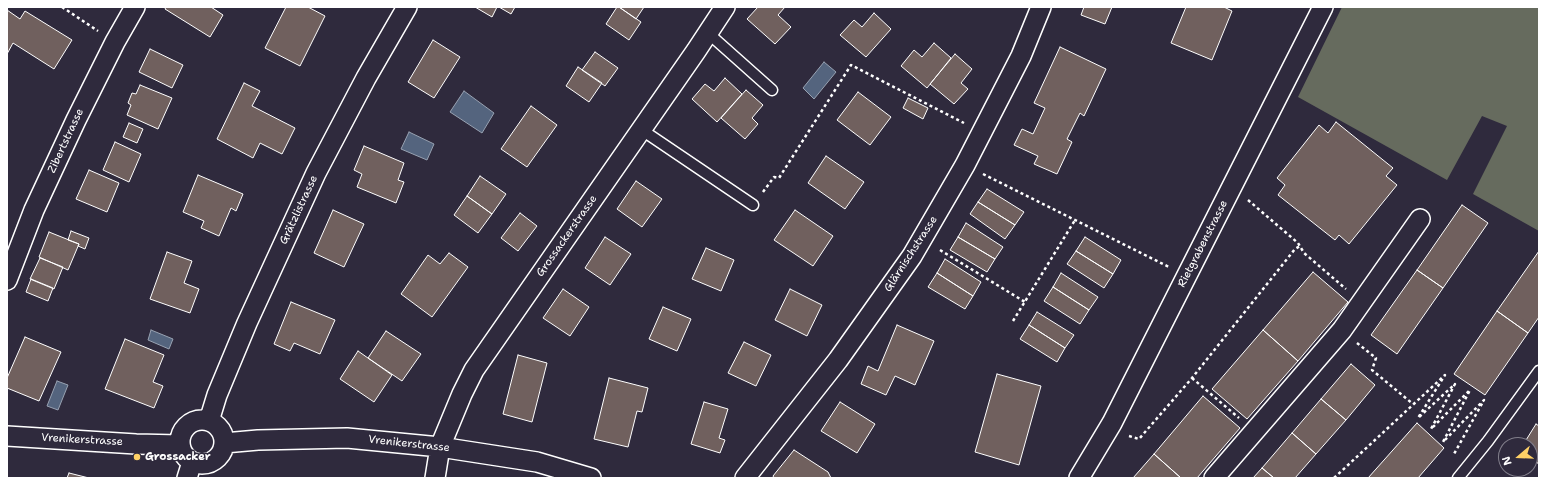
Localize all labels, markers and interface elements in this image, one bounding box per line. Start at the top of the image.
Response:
street label: Zibertstrasse [45,107,87,175]
street label: Grätzlistrasse [277,173,321,247]
street label: Grossackerstrasse [534,193,600,279]
street label: Rietgrabenstrasse [1175,198,1231,290]
street label: Glärnischstrasse [882,214,940,294]
street label: Vrenikerstrasse [41,431,123,449]
street label: Vrenikerstrasse [368,433,450,455]
north arrow [1498,437,1538,477]
place label: Grossacker [145,450,211,464]
marker: Grossacker [132,452,142,462]
text: N [1499,454,1516,467]

